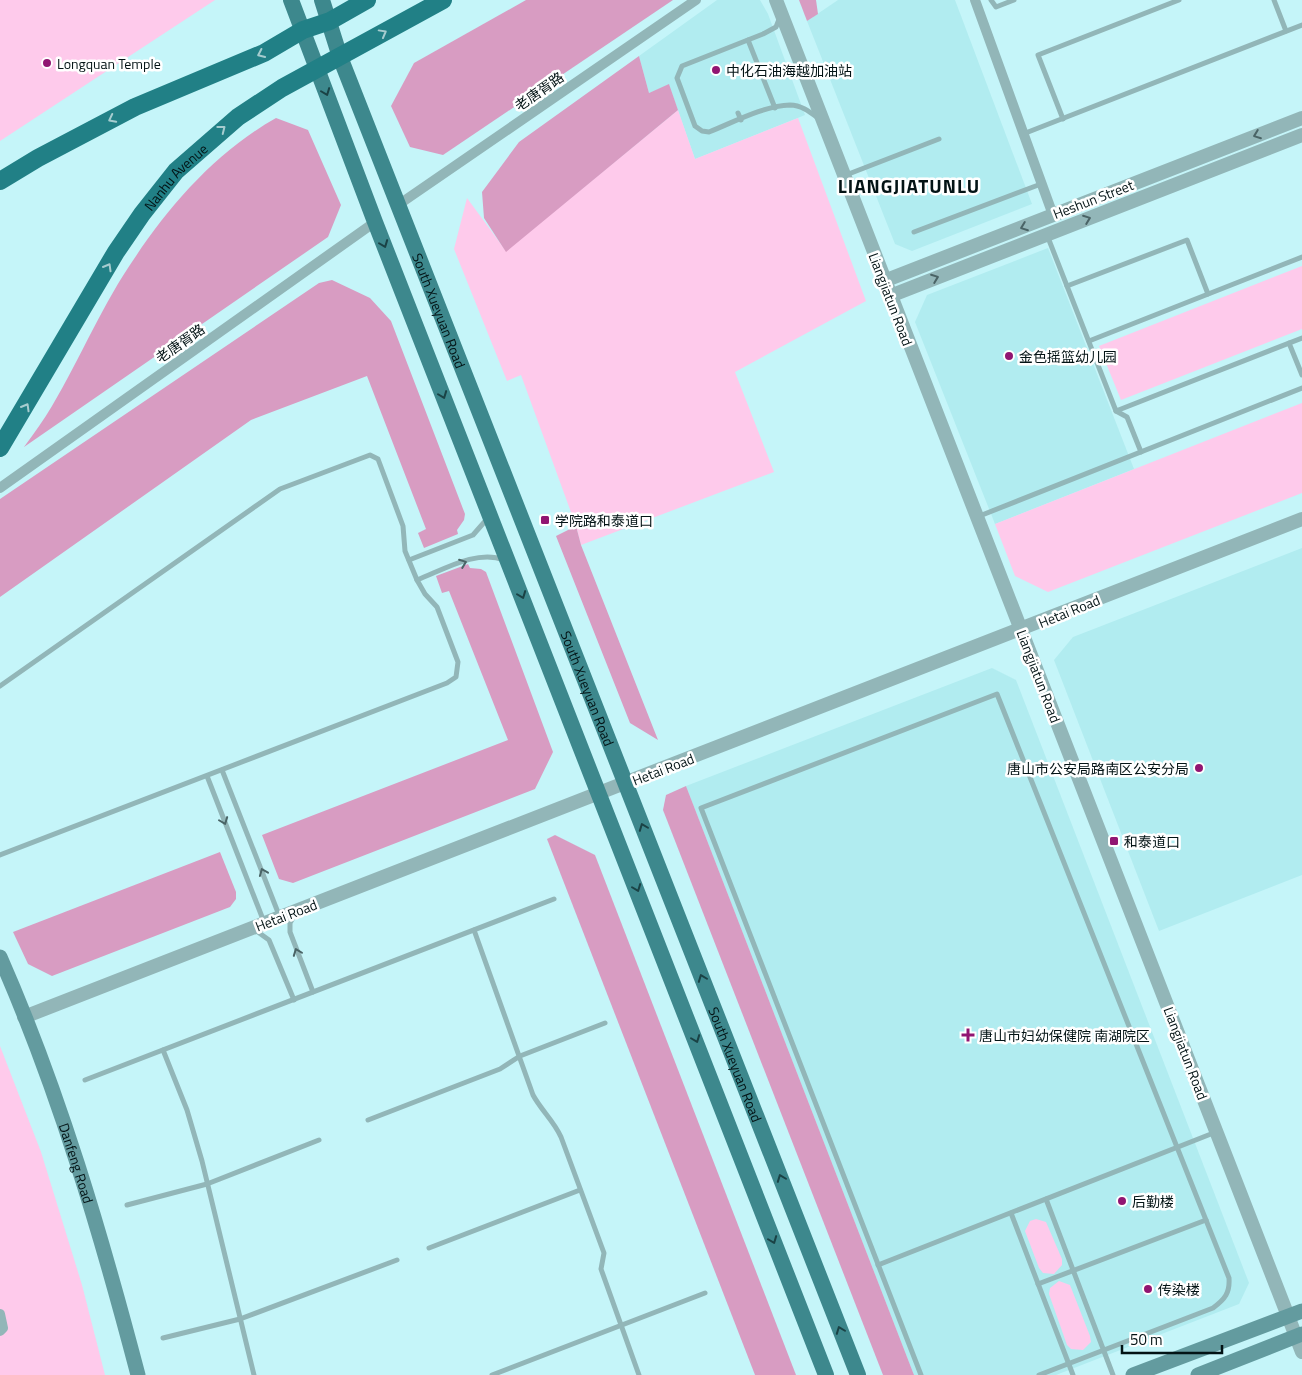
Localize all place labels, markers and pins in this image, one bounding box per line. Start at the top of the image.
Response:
place label: Longquan Temple [57,53,161,74]
marker: Longquan Temple [41,57,53,69]
place label: 中化石油海越加油站 [726,60,852,81]
marker: 中化石油海越加油站 [710,64,722,76]
place label: 金色摇篮幼儿园 [1019,346,1117,367]
marker: 金色摇篮幼儿园 [1003,350,1015,362]
place label: 学院路和泰道口 [555,510,653,531]
marker: 学院路和泰道口 [539,514,551,526]
place label: 唐山市公安局路南区公安分局 [1007,758,1189,779]
marker: 唐山市公安局路南区公安分局 [1193,762,1205,774]
place label: 和泰道口 [1124,831,1180,852]
marker: 和泰道口 [1108,835,1120,847]
place label: 唐山市妇幼保健院 南湖院区 [979,1025,1150,1046]
marker: 唐山市妇幼保健院 南湖院区 [961,1028,975,1042]
place label: 后勤楼 [1132,1191,1174,1212]
marker: 后勤楼 [1116,1195,1128,1207]
place label: 传染楼 [1158,1279,1200,1300]
marker: 传染楼 [1142,1283,1154,1295]

